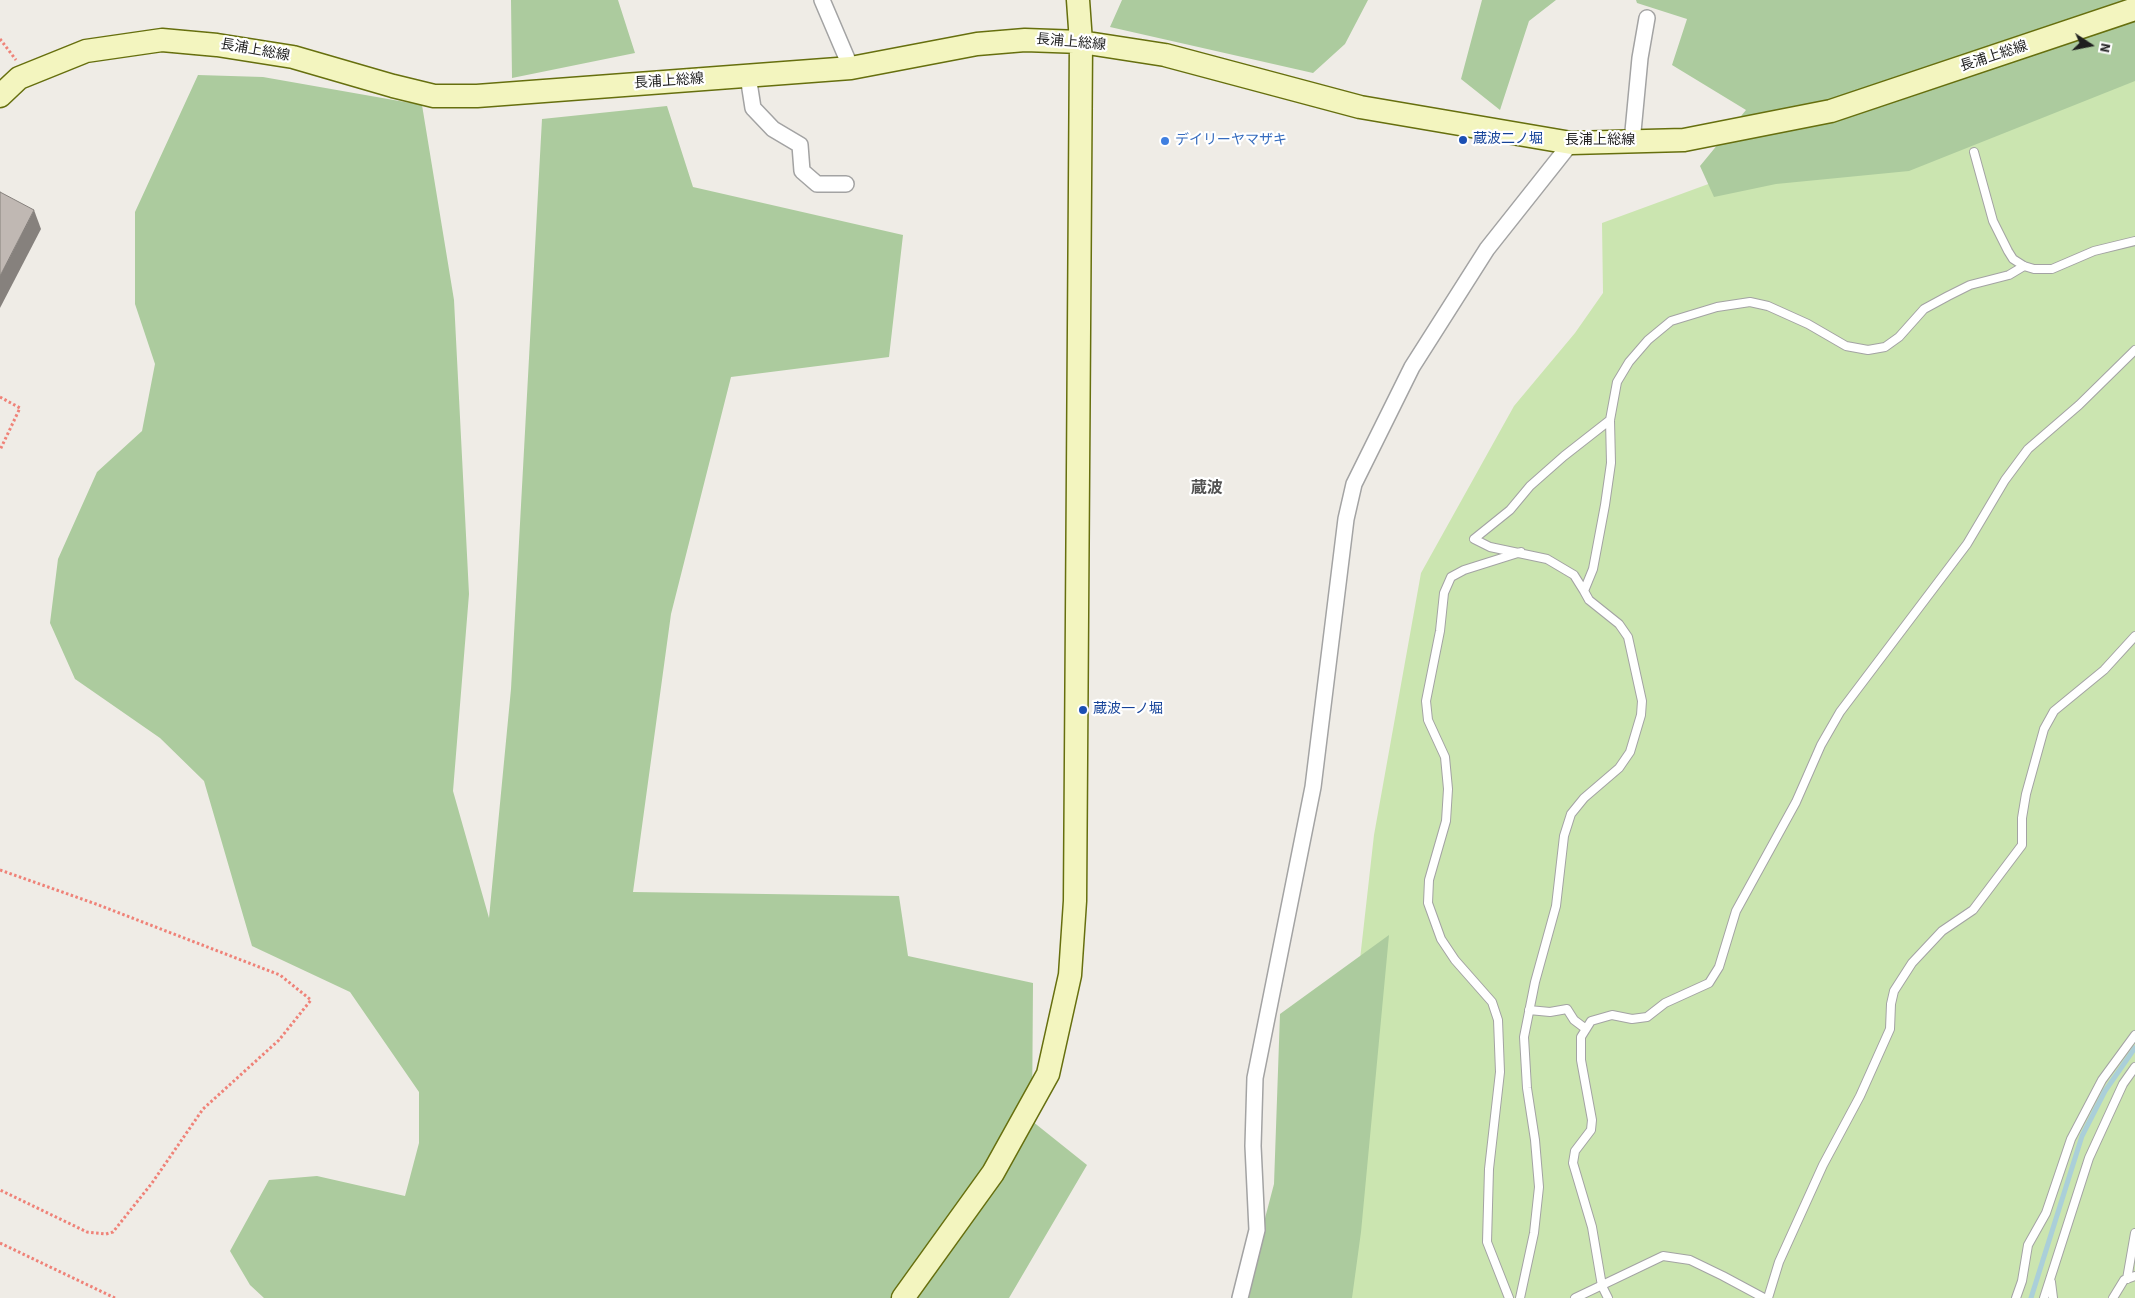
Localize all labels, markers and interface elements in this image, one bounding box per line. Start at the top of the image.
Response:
north arrow [2065,20,2115,70]
street label: 長浦上総線 [1035,32,1107,54]
street label: 長浦上総線 [219,37,291,65]
street label: 長浦上総線 [1958,38,2030,76]
text: N [2094,41,2115,54]
street label: 長浦上総線 [633,71,705,93]
place label: 蔵波二ノ堀 [1473,132,1543,148]
place label: デイリーヤマザキ [1175,133,1287,149]
street label: 長浦上総線 [1565,133,1635,149]
marker: 蔵波二ノ堀 [1457,134,1469,146]
marker: デイリーヤマザキ [1159,135,1171,147]
district label: 蔵波 [1191,479,1223,499]
place label: 蔵波一ノ堀 [1093,702,1163,718]
marker: 蔵波一ノ堀 [1077,704,1089,716]

